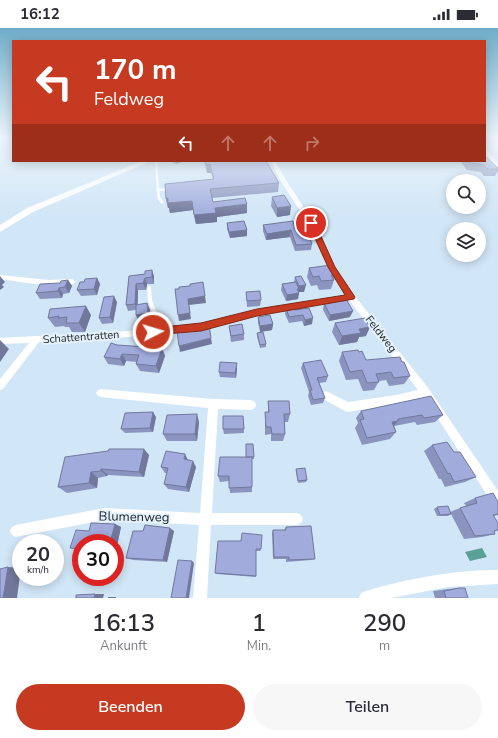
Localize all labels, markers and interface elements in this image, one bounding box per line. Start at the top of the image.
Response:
text: 16:12 [20,4,60,24]
text: 170 m [94,51,177,89]
icon: left [28,56,80,108]
text: Feldweg [94,87,164,111]
icon: left [175,132,197,154]
icon: ahead [217,132,239,154]
icon: ahead [259,132,281,154]
icon: right [301,132,323,154]
map controls [446,174,486,262]
button: search [446,174,486,214]
pin [294,206,328,240]
icon: arrive [300,212,322,234]
button: layers [446,222,486,262]
position arrow [132,311,174,353]
street label: Feldweg [362,313,400,355]
street label: Schattentratten [42,327,120,347]
street label: Blumenweg [99,507,169,527]
speed limit sign: 30 [72,534,124,586]
text: 20 [26,541,50,568]
text: km/h [27,563,49,577]
text: 16:13 [92,607,155,639]
text: 1 [252,607,266,639]
text: 290 [363,607,406,639]
text: Ankunft [100,637,147,655]
text: Min. [247,637,271,655]
text: m [379,637,390,655]
button: Beenden [16,684,245,730]
button: Teilen [253,684,482,730]

